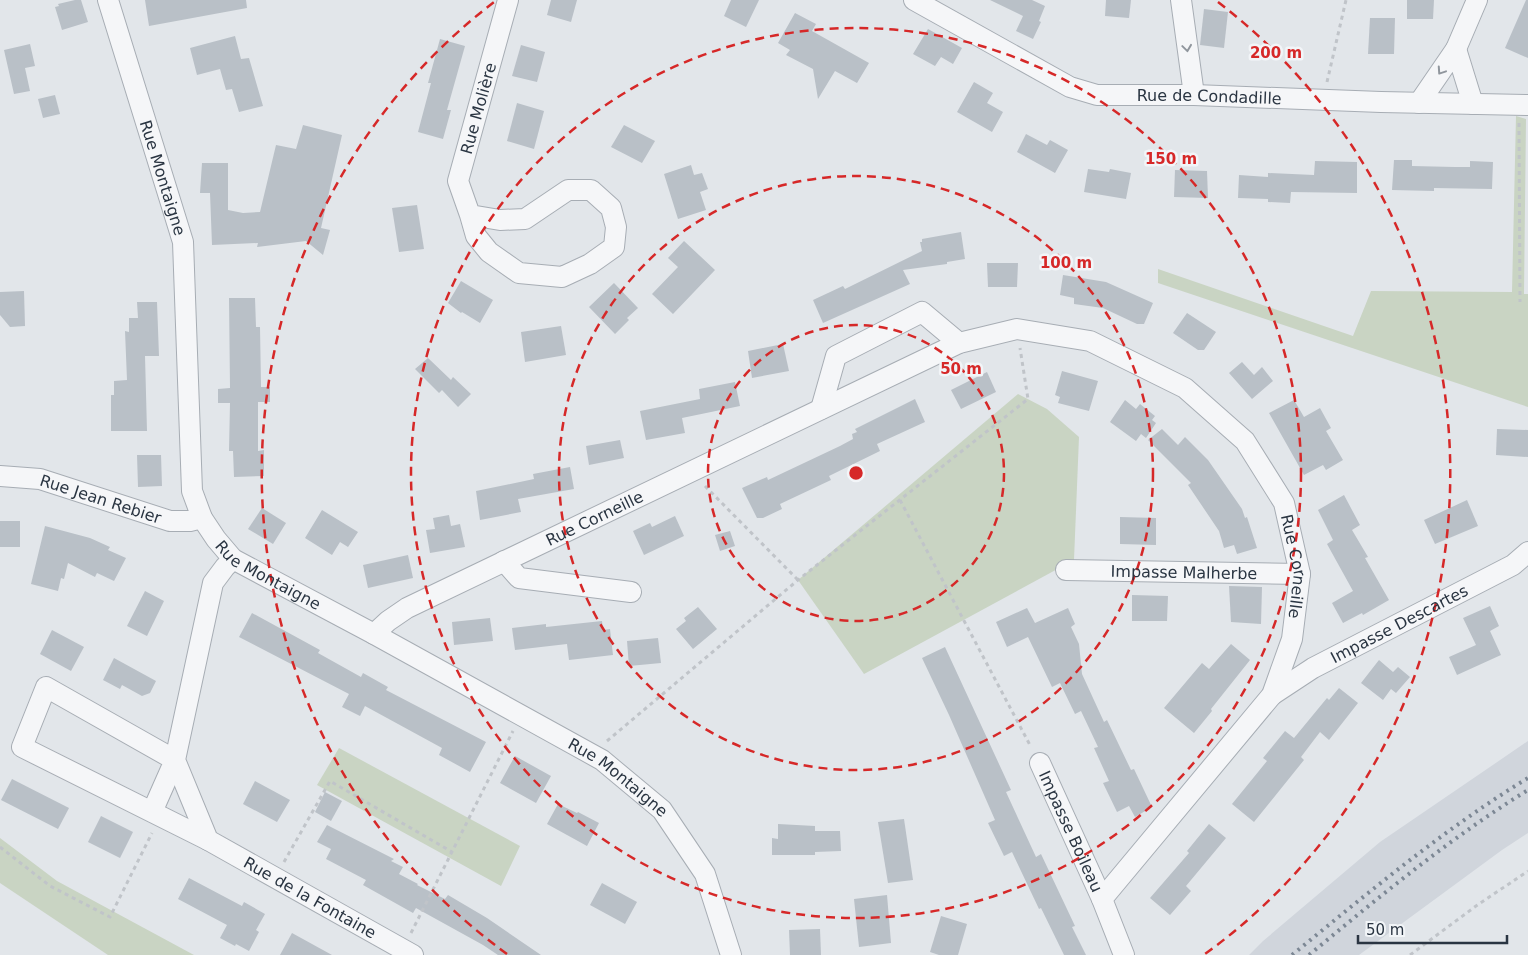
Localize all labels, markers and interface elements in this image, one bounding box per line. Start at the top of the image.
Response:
one-way arrow [1182,43,1192,52]
text: 200 m [1250,44,1302,62]
street label: Rue Molière [456,60,500,156]
one-way arrow [1438,65,1447,75]
street label: Rue de Condadille [1137,85,1282,108]
street label: Rue Montaigne [136,118,190,238]
text: 150 m [1145,150,1197,168]
text: 100 m [1040,254,1092,272]
text: 50 m [940,360,982,378]
centre of rings [847,464,865,482]
street label: Rue Jean Rebier [38,470,164,527]
street label: Rue Corneille [543,487,646,550]
street label: Rue Corneille [1277,512,1310,620]
street label: Rue Montaigne [212,536,324,613]
street label: Impasse Malherbe [1111,561,1257,583]
street label: Impasse Descartes [1327,580,1471,667]
street label: Rue Montaigne [565,734,672,820]
street label: Impasse Boileau [1035,768,1107,895]
street label: Rue de la Fontaine [240,853,380,942]
scale bar [1358,912,1507,944]
text: 50 m [1366,921,1404,939]

